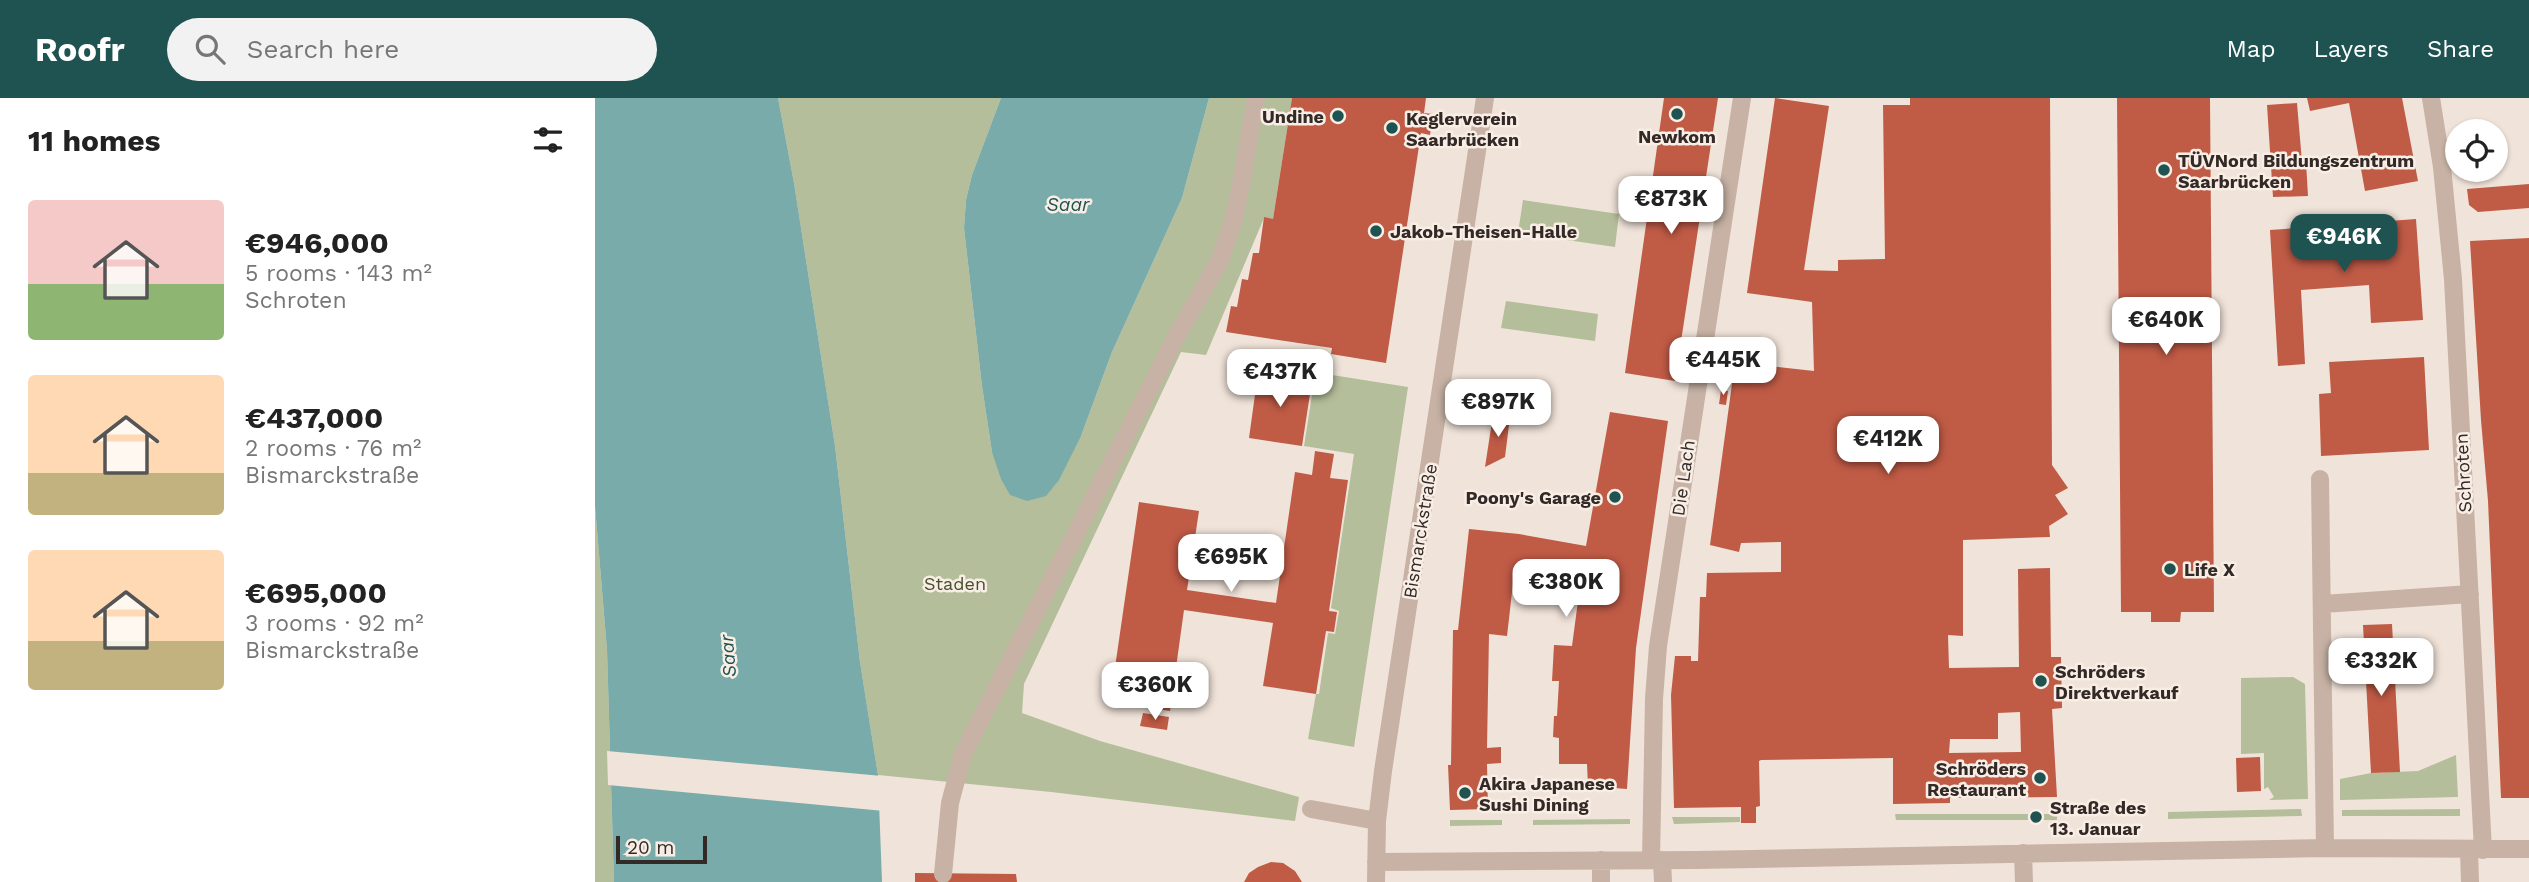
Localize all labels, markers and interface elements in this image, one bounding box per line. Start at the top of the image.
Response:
search box [167,18,657,81]
text: Roofr [35,30,125,69]
icon: search [191,30,229,68]
text: Search here [247,34,399,64]
text: Map [2227,35,2275,63]
text: Layers [2313,35,2389,63]
text: Share [2427,35,2494,63]
place label: Undine [1262,106,1324,127]
marker: Newkom [1669,106,1685,122]
marker: Undine [1330,108,1346,124]
place label: Keglerverein Saarbrücken [1406,108,1519,150]
map controls [2445,119,2508,182]
button: locate [2445,119,2508,182]
marker: Keglerverein Saarbrücken [1384,120,1400,136]
icon: filters [529,121,567,159]
text: 11 homes [28,123,161,158]
place label: Newkom [1638,126,1716,147]
place label: TÜVNord Bildungszentrum Saarbrücken [2178,150,2414,192]
marker: TÜVNord Bildungszentrum Saarbrücken [2156,162,2172,178]
pin: €873K [1622,176,1720,236]
text: €873K [1634,185,1708,212]
water label: Saar [1047,193,1090,216]
pin: €946K [2295,214,2393,274]
place label: Jakob-Theisen-Halle [1390,221,1577,242]
marker: Jakob-Theisen-Halle [1368,223,1384,239]
text: €946K [2306,223,2382,250]
text: €946,000 [245,225,389,260]
icon: home [84,228,168,312]
text: 5 rooms · 143 m² [245,260,432,287]
text: Schroten [245,287,347,314]
pin: €640K [2117,298,2215,357]
text: €640K [2128,306,2204,333]
pin: €445K [1674,338,1772,397]
text: €445K [1685,346,1761,373]
pin: €437K [1231,350,1329,409]
text: €437K [1243,358,1317,385]
pin: €897K [1449,380,1547,439]
text: €897K [1461,388,1535,415]
text: €437,000 [245,400,383,435]
icon: home [84,403,168,487]
pin: €412K [1839,416,1937,476]
text: €412K [1853,425,1923,452]
street label: Schroten [2450,433,2476,513]
text: 2 rooms · 76 m² [245,435,421,462]
street label: Die Lach [1667,439,1699,517]
text: Bismarckstraße [245,462,419,489]
street label: Bismarckstraße [1399,462,1441,600]
place label: Poony's Garage [1466,487,1601,508]
marker: Poony's Garage [1607,489,1623,505]
pin: €695K [1182,534,1280,594]
text: €695K [1194,543,1268,570]
place label: Life X [2184,559,2235,580]
pin: €380K [1517,560,1615,619]
marker: Life X [2162,561,2178,577]
text: €380K [1529,568,1603,595]
park label: Staden [924,573,986,594]
text: €695,000 [245,575,387,610]
icon: home [84,578,168,662]
text: 3 rooms · 92 m² [245,610,424,637]
water label: Saar [715,633,741,678]
text: Bismarckstraße [245,637,419,664]
pin: €332K [2332,638,2430,698]
text: €332K [2344,647,2418,674]
place label: Schröders Direktverkauf [2055,661,2179,703]
pin: €360K [1106,662,1204,722]
text: €360K [1118,671,1192,698]
marker: Schröders Direktverkauf [2033,673,2049,689]
place label: Schröders Restaurant [1927,758,2026,800]
marker: Schröders Restaurant [2032,770,2048,786]
place label: Akira Japanese Sushi Dining [1479,773,1615,815]
marker: Akira Japanese Sushi Dining [1457,785,1473,801]
place label: Straße des 13. Januar [2050,797,2146,839]
marker: Straße des 13. Januar [2028,809,2044,825]
scale bar [616,833,707,865]
text: 20 m [627,836,674,859]

